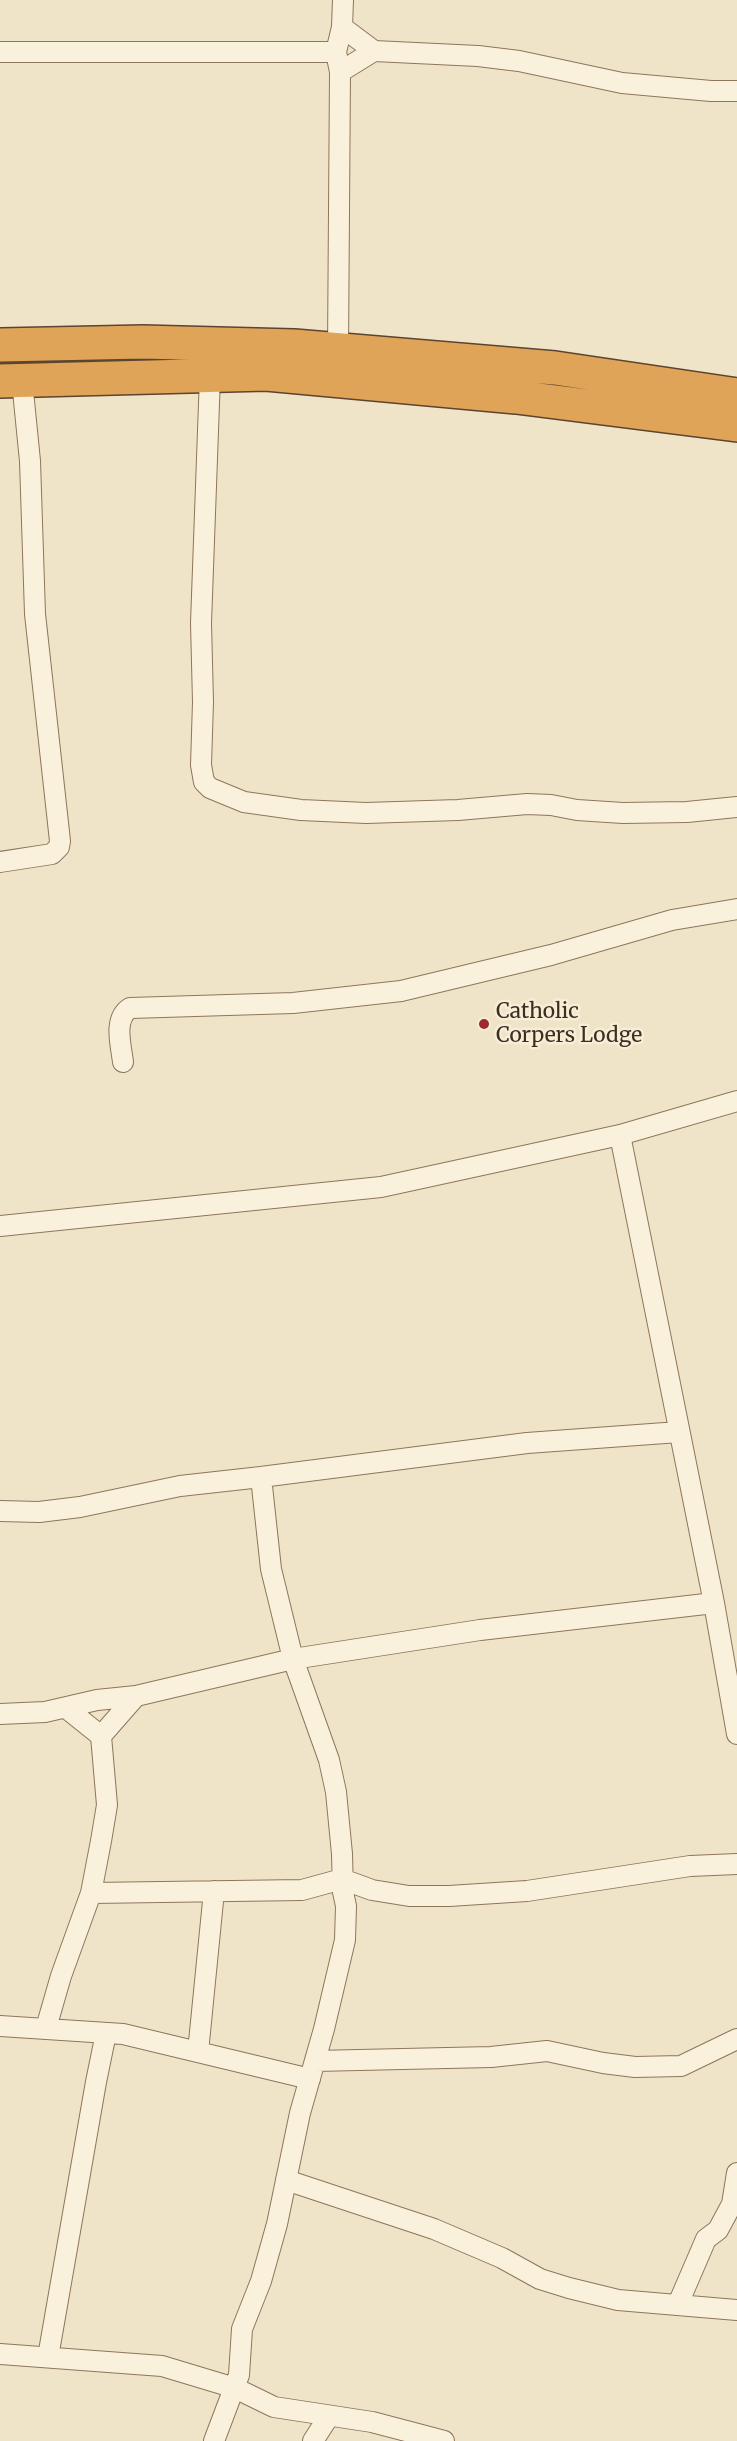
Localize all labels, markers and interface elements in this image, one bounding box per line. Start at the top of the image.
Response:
place label: Catholic Corpers Lodge [496,999,642,1049]
marker: Catholic Corpers Lodge [477,1017,491,1031]

